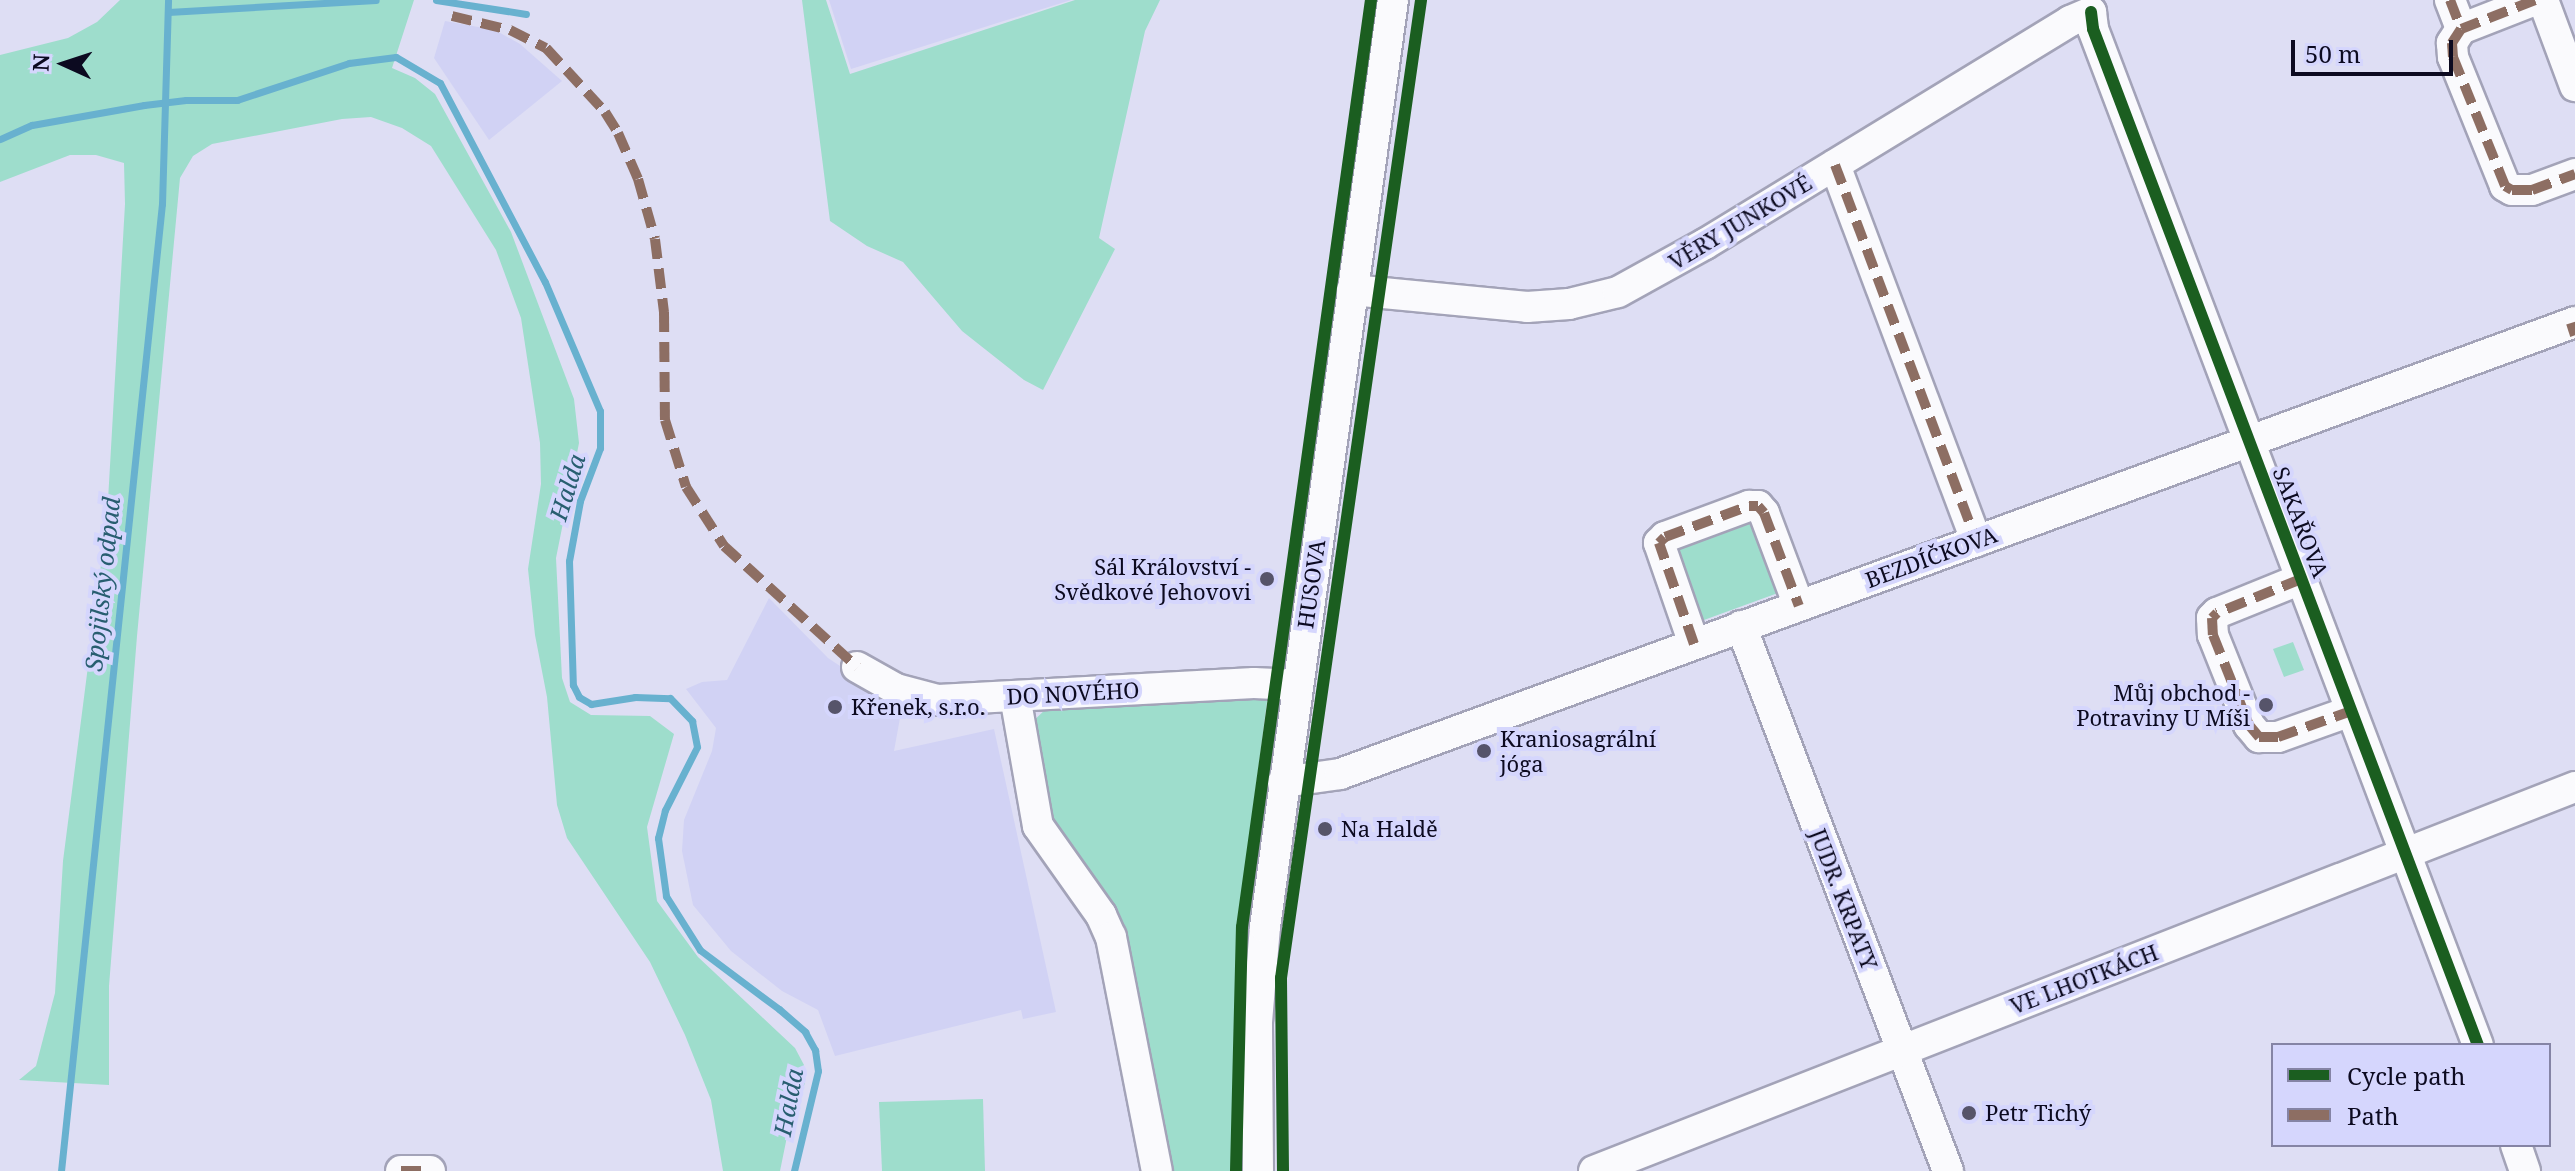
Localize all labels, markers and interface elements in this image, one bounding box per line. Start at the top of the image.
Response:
north arrow [24,24,104,104]
scale bar [2295,24,2457,74]
text: 50 m [2305,37,2361,70]
text: N [25,53,55,72]
street label: VĚRY JUNKOVÉ [1664,169,1816,275]
water label: Halda [543,450,591,524]
street label: SAKAŘOVA [2268,463,2334,581]
water label: Spojilský odpad [79,495,125,673]
street label: BEZDÍČKOVA [1862,521,2000,593]
street label: HUSOVA [1292,538,1330,630]
place label: Sál Království - Svědkové Jehovovi [1054,553,1251,604]
marker: Sál Království - Svědkové Jehovovi [1258,570,1276,588]
street label: DO NOVÉHO [1006,676,1140,710]
place label: Můj obchod - Potraviny U Míši [2076,679,2250,730]
place label: Křenek, s.r.o. [851,694,985,720]
marker: Můj obchod - Potraviny U Míši [2257,696,2275,714]
marker: Křenek, s.r.o. [826,698,844,716]
place label: Kraniosagrální jóga [1500,725,1656,776]
marker: Kraniosagrální jóga [1475,742,1493,760]
place label: Na Haldě [1341,816,1438,842]
marker: Na Haldě [1316,820,1334,838]
street label: JUDR. KRPATY [1805,825,1883,973]
street label: VE LHOTKÁCH [2006,939,2162,1019]
legend [2271,1043,2551,1147]
text: Cycle path [2347,1059,2466,1092]
water label: Halda [767,1066,809,1138]
text: Path [2347,1099,2399,1132]
place label: Petr Tichý [1985,1100,2091,1126]
marker: Petr Tichý [1960,1104,1978,1122]

